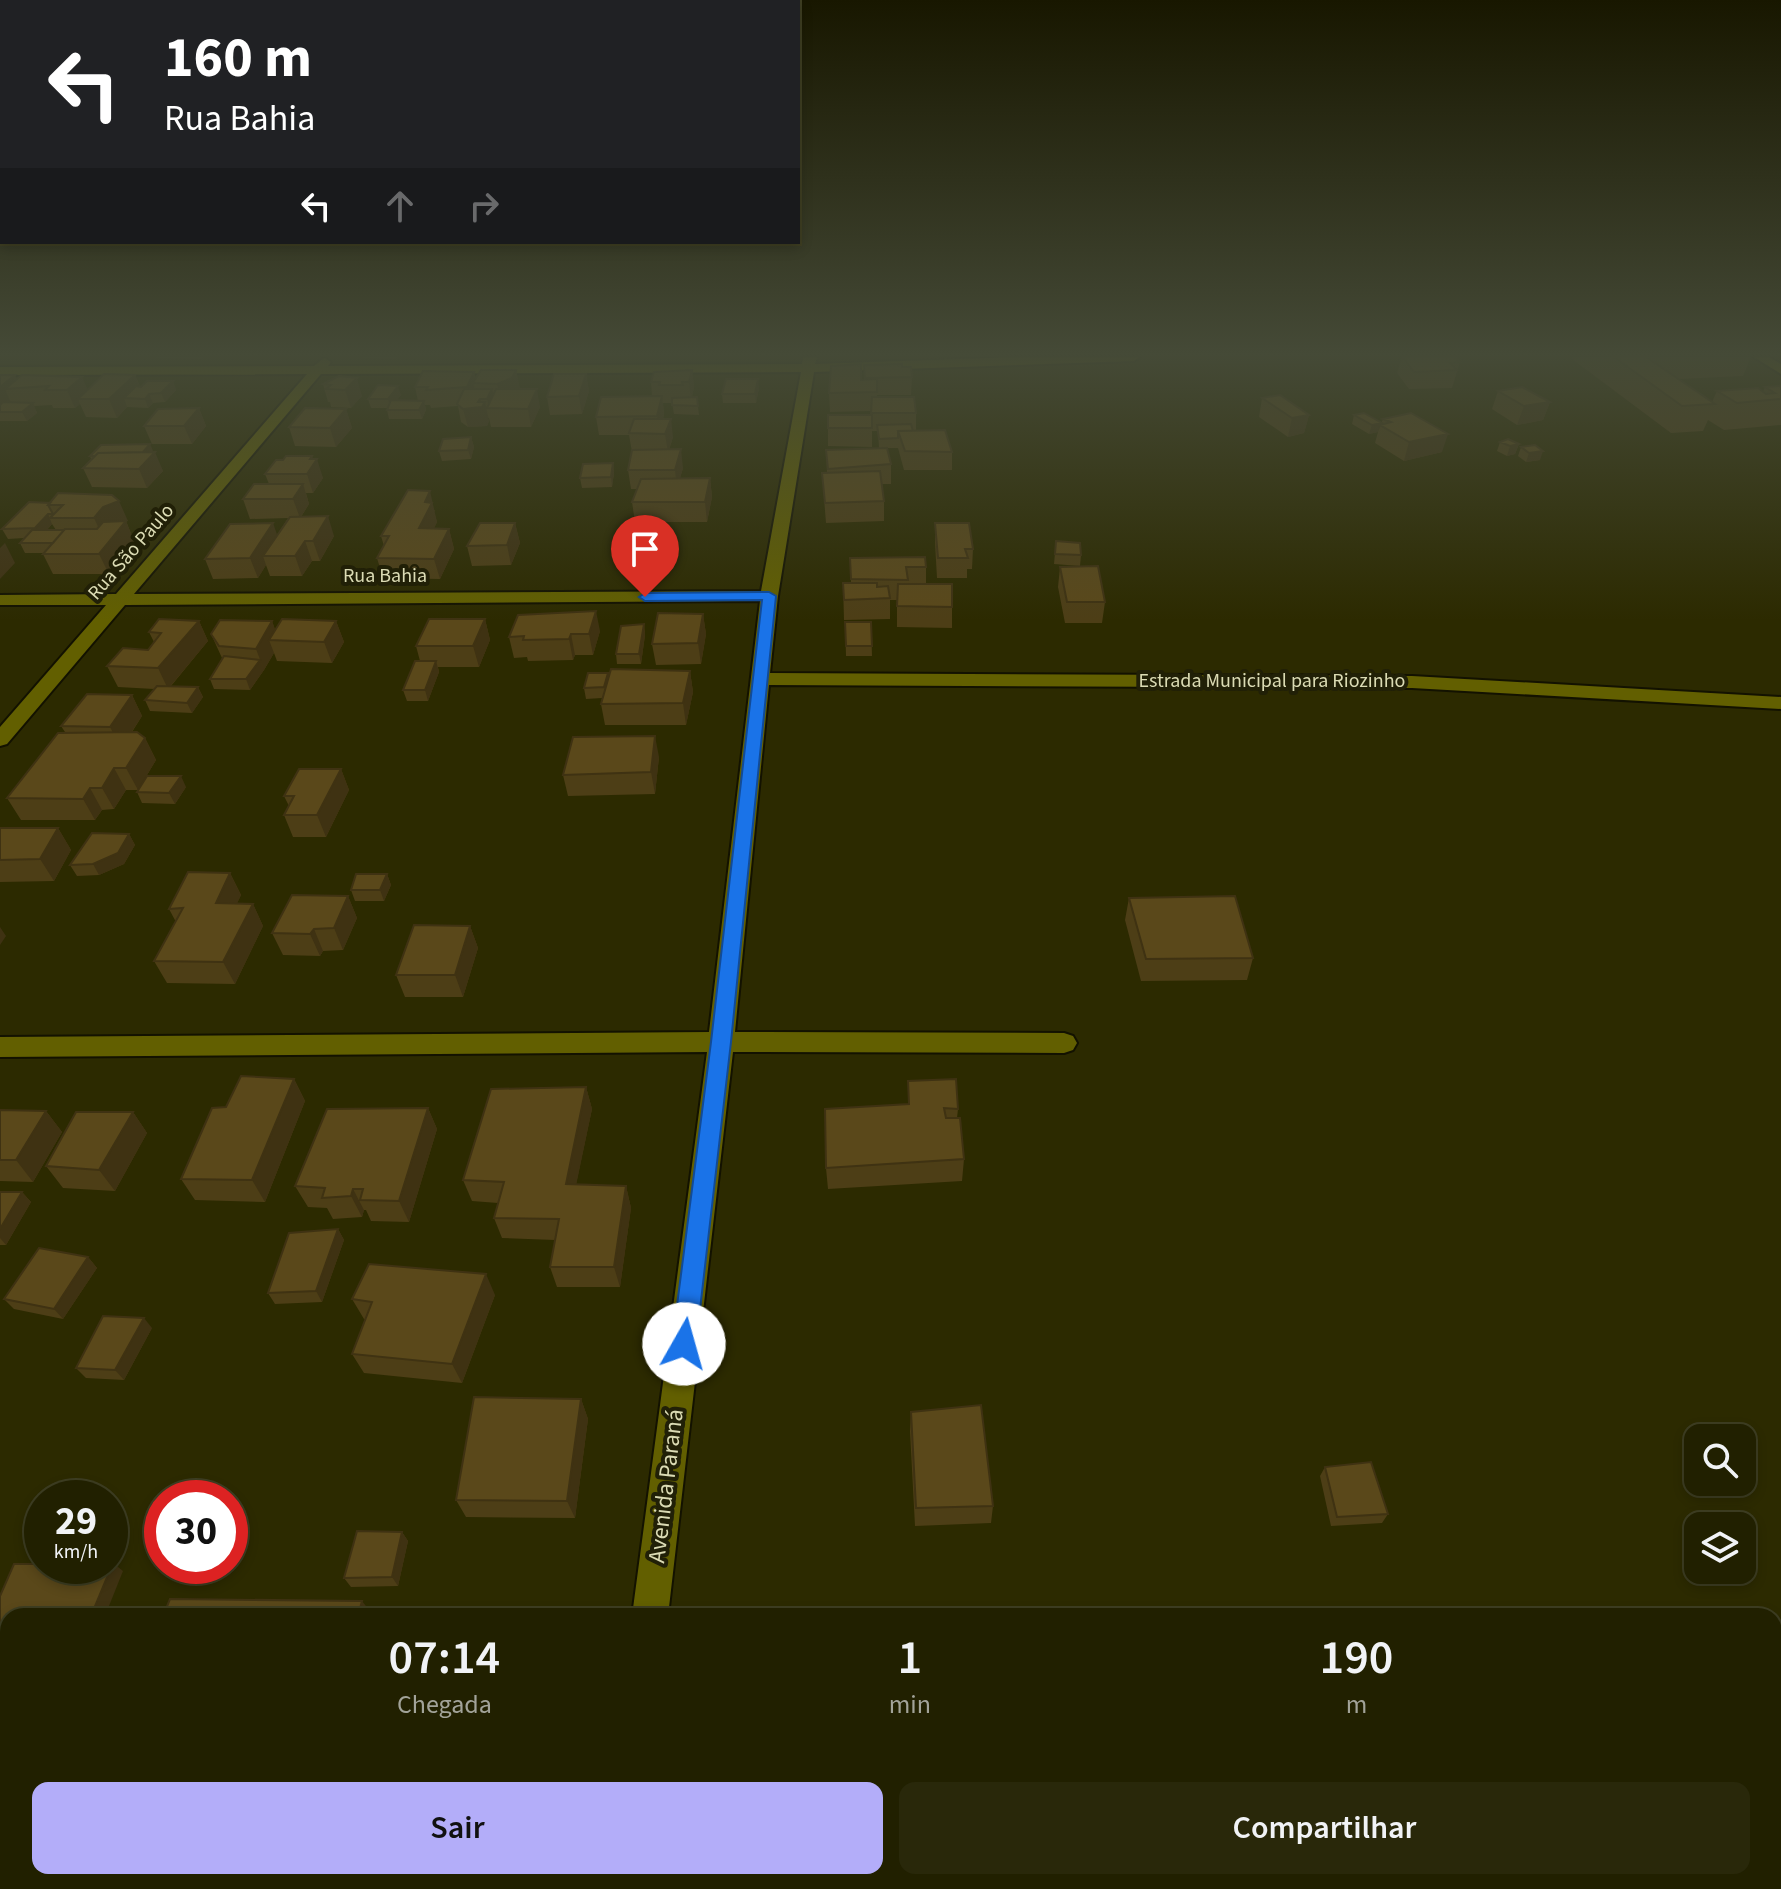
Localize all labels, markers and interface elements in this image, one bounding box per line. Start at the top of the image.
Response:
text: 160 m [164,19,312,98]
icon: left [32,32,136,136]
text: Rua Bahia [164,93,315,144]
icon: left [294,184,338,228]
icon: ahead [378,184,422,228]
icon: right [462,184,506,228]
street label: Rua São Paulo [81,498,181,606]
pin [611,515,679,597]
icon: arrive [623,527,667,571]
street label: Rua Bahia [343,562,427,590]
street label: Estrada Municipal para Riozinho [1139,667,1405,695]
position arrow [642,1302,726,1386]
street label: Avenida Paraná [639,1407,693,1565]
map controls [1684,1424,1756,1584]
button: search [1684,1424,1756,1496]
speed limit sign: 30 [144,1480,248,1584]
text: 29 [55,1493,97,1550]
button: layers [1684,1512,1756,1584]
text: km/h [54,1538,98,1566]
text: 07:14 [389,1624,500,1692]
text: 1 [898,1624,922,1692]
text: 190 [1320,1624,1393,1692]
text: Chegada [397,1686,492,1723]
text: min [889,1686,931,1723]
text: m [1346,1686,1367,1723]
button: Sair [32,1782,883,1874]
button: Compartilhar [899,1782,1750,1874]

